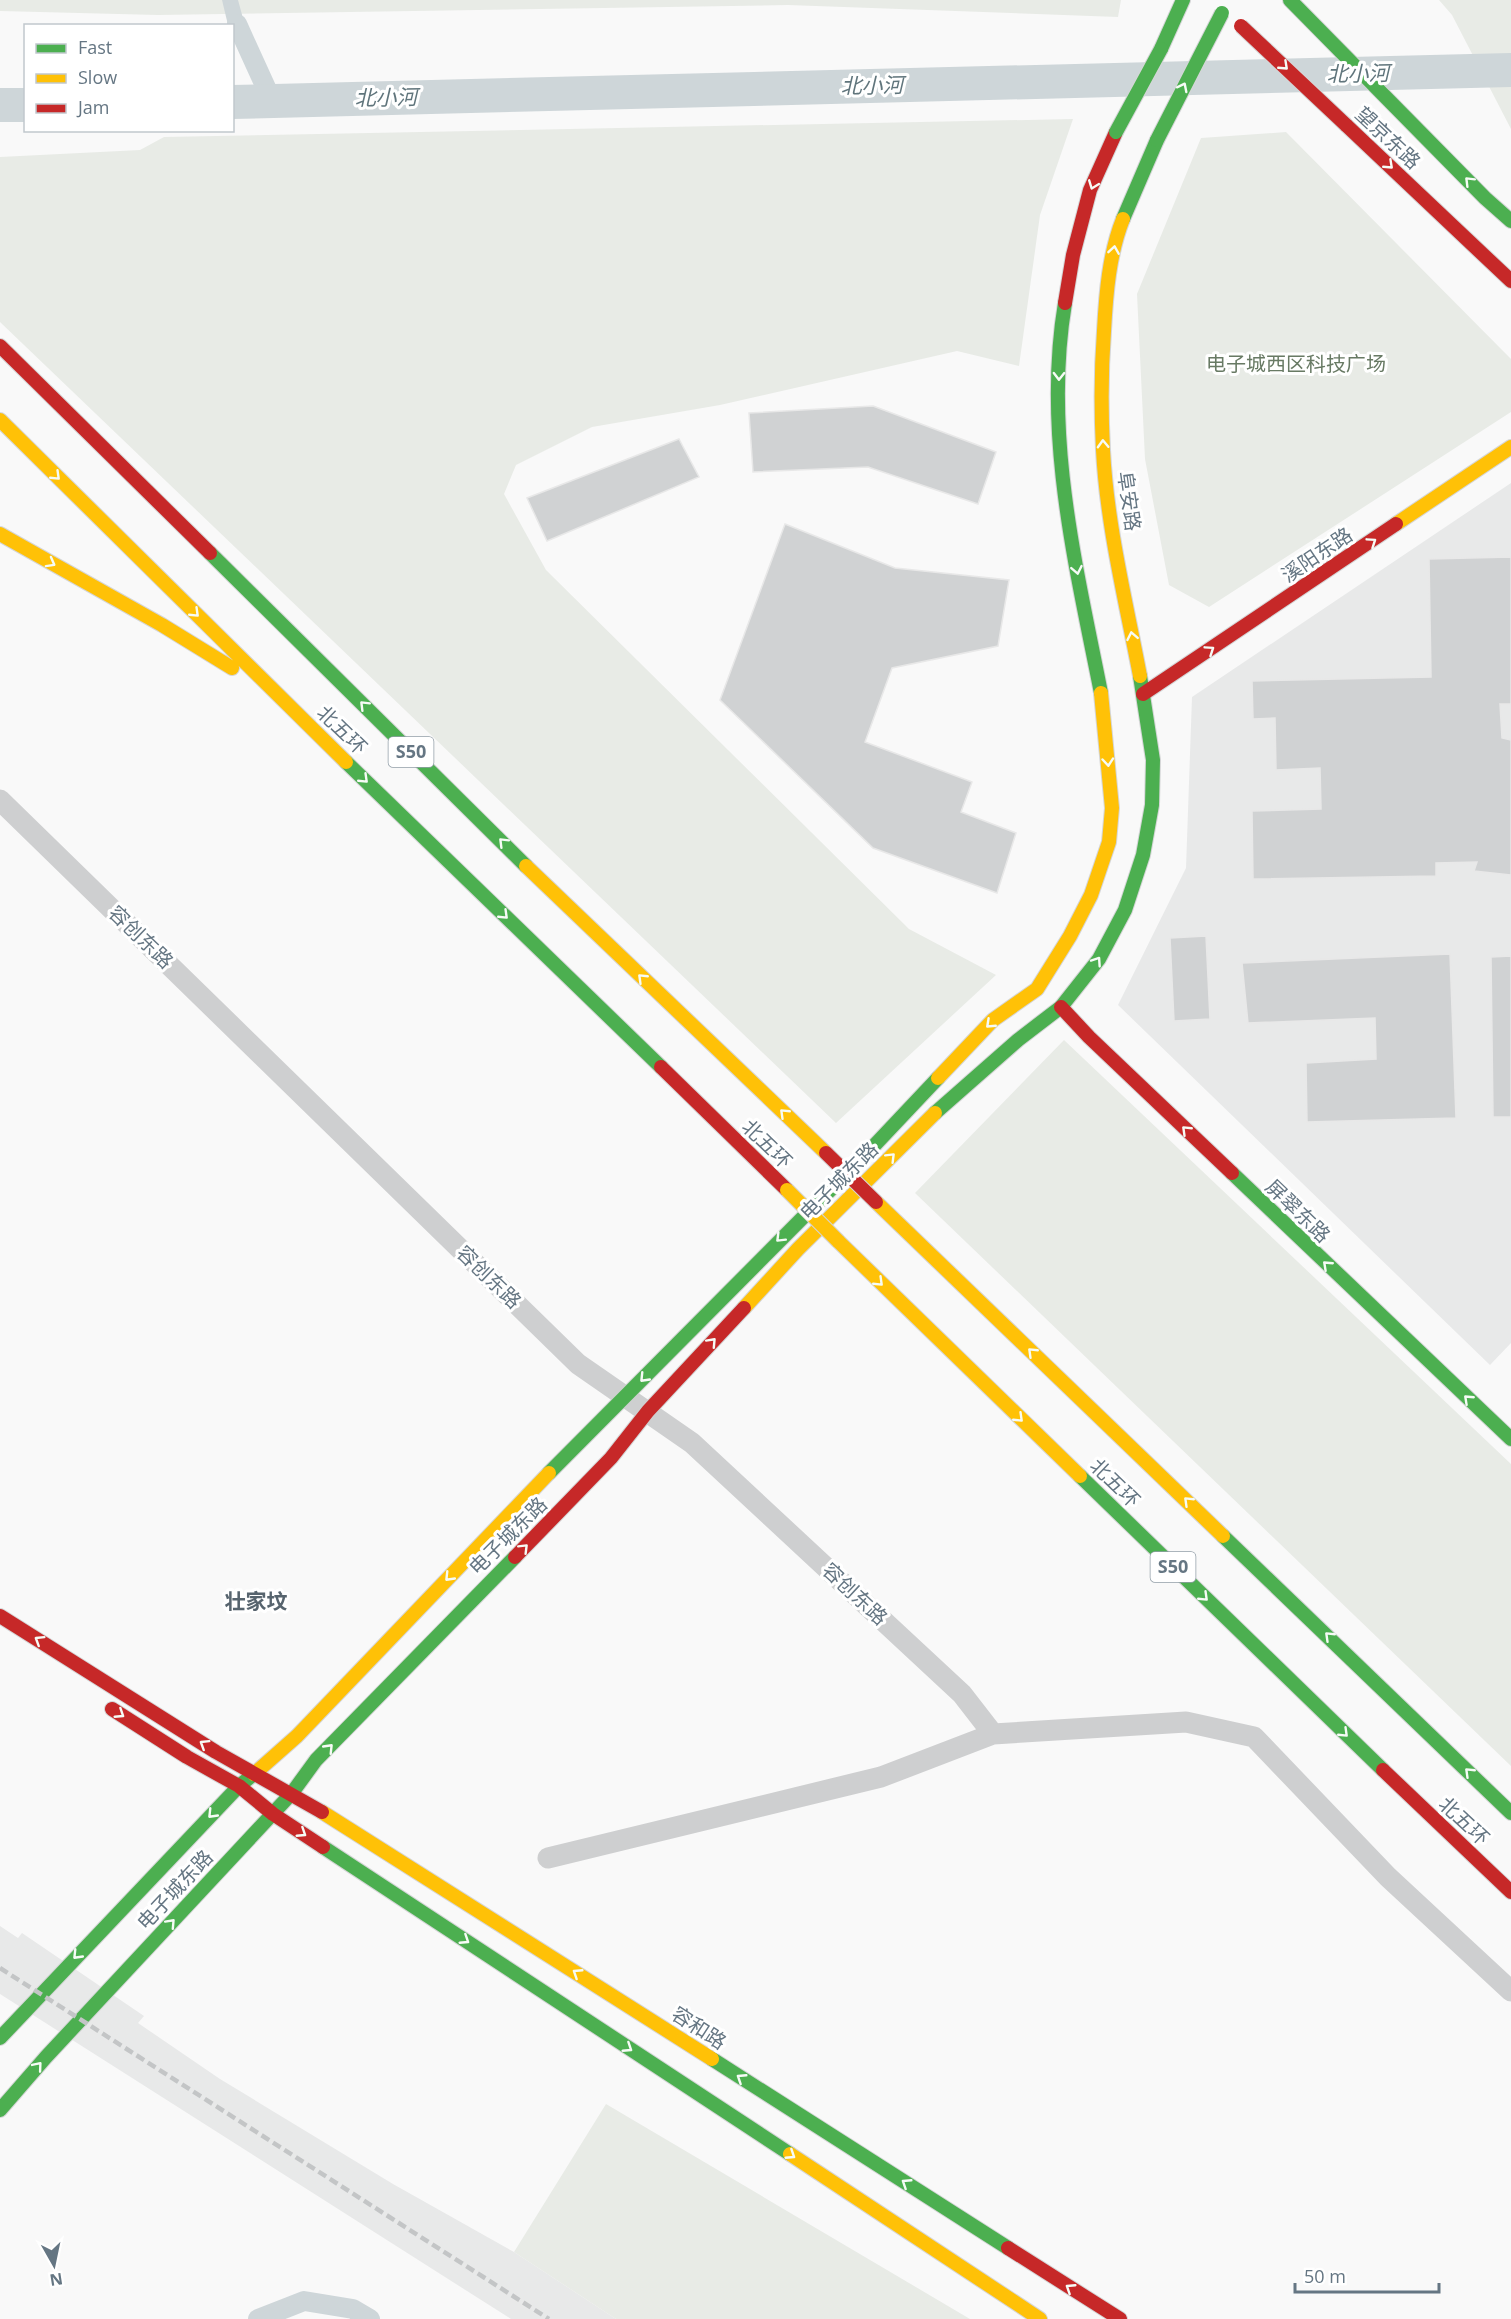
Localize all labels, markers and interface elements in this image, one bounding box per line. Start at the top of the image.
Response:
legend [24,24,234,132]
text: Fast [78,35,112,59]
water label: 北小河 [1326,58,1394,88]
one-way arrow [1276,59,1287,70]
text: Slow [78,65,117,89]
water label: 北小河 [840,70,908,100]
water label: 北小河 [354,82,422,112]
one-way arrow [1176,83,1187,94]
text: Jam [76,95,110,119]
street label: 望京东路 [1350,100,1427,175]
one-way arrow [1382,158,1392,169]
one-way arrow [1465,177,1476,188]
one-way arrow [1088,179,1100,190]
one-way arrow [1107,245,1119,254]
park label: 电子城西区科技广场 [1206,350,1386,377]
one-way arrow [1053,372,1065,381]
one-way arrow [1096,439,1109,448]
one-way arrow [48,469,59,480]
street label: 阜安路 [1112,469,1147,533]
street label: 溪阳东路 [1276,521,1357,588]
one-way arrow [1366,537,1376,549]
one-way arrow [45,556,55,567]
one-way arrow [1070,565,1083,575]
one-way arrow [188,606,198,617]
one-way arrow [1126,632,1139,642]
one-way arrow [1203,646,1214,657]
street label: 北五环 [311,699,373,760]
one-way arrow [360,702,371,713]
road number: S50 [388,737,434,767]
one-way arrow [1101,758,1114,767]
one-way arrow [357,771,368,782]
one-way arrow [499,839,510,850]
street label: 容创东路 [103,899,179,974]
one-way arrow [497,908,507,919]
one-way arrow [1089,956,1100,967]
one-way arrow [639,975,650,986]
one-way arrow [986,1017,996,1028]
one-way arrow [780,1109,790,1120]
street label: 北五环 [736,1113,798,1174]
one-way arrow [1183,1126,1193,1137]
street label: 电子城东路 [794,1136,884,1226]
one-way arrow [883,1153,894,1164]
street label: 屏翠东路 [1260,1173,1336,1248]
one-way arrow [777,1231,788,1242]
street label: 容创东路 [451,1239,527,1314]
one-way arrow [1323,1261,1333,1272]
one-way arrow [872,1274,883,1285]
one-way arrow [704,1339,715,1350]
one-way arrow [1029,1348,1040,1359]
one-way arrow [640,1371,651,1381]
one-way arrow [1465,1395,1475,1406]
one-way arrow [1012,1410,1023,1421]
street label: 北五环 [1084,1452,1146,1513]
street label: 电子城东路 [463,1491,553,1581]
one-way arrow [1185,1497,1195,1508]
one-way arrow [516,1545,527,1556]
road number: S50 [1150,1552,1196,1582]
street label: 容创东路 [817,1556,894,1631]
one-way arrow [445,1571,456,1581]
district label: 壮家坟 [225,1587,288,1615]
one-way arrow [1197,1590,1208,1601]
one-way arrow [1325,1633,1336,1644]
one-way arrow [35,1636,46,1647]
one-way arrow [113,1706,124,1717]
one-way arrow [1338,1726,1348,1737]
one-way arrow [200,1739,210,1751]
one-way arrow [321,1744,332,1755]
one-way arrow [1465,1768,1475,1779]
street label: 北五环 [1433,1790,1495,1851]
one-way arrow [208,1807,219,1818]
one-way arrow [296,1826,307,1837]
street label: 电子城东路 [131,1844,219,1935]
one-way arrow [164,1919,175,1930]
one-way arrow [459,1933,469,1945]
one-way arrow [73,1948,84,1959]
one-way arrow [573,1969,583,1981]
street label: 容和路 [667,2000,732,2055]
one-way arrow [622,2040,632,2052]
one-way arrow [31,2062,42,2073]
one-way arrow [737,2074,748,2085]
one-way arrow [785,2147,795,2159]
one-way arrow [902,2178,912,2190]
north arrow [24,2235,84,2295]
scale bar [1295,2256,1439,2294]
text: 50 m [1304,2264,1346,2288]
text: N [48,2268,64,2292]
one-way arrow [1066,2283,1076,2295]

